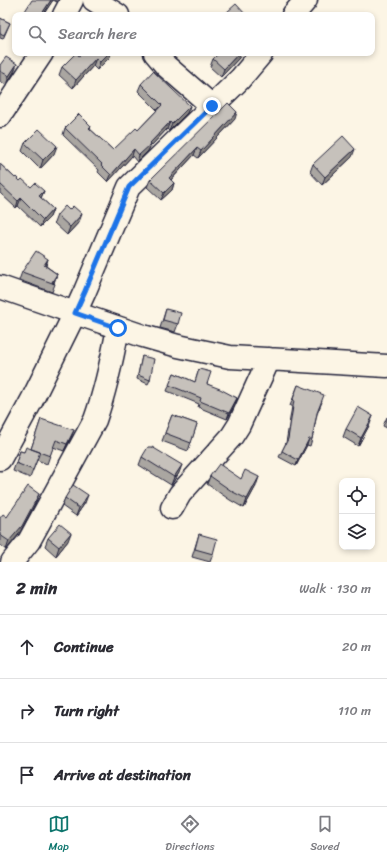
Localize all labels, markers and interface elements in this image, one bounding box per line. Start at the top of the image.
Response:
search box [12,12,375,56]
text: Search here [58,21,137,47]
icon: search [26,23,48,45]
route end [203,97,221,115]
route start [109,319,127,337]
map controls [339,478,375,550]
button: locate [339,478,375,514]
button: layers [339,514,375,550]
text: 2 min [16,573,57,603]
text: Walk · 130 m [299,577,371,600]
text: Continue [54,634,114,660]
text: 20 m [342,635,371,658]
icon: ahead [16,636,38,658]
text: Turn right [54,698,119,724]
text: 110 m [338,699,371,722]
icon: right [16,700,38,722]
text: Arrive at destination [54,762,191,788]
icon: arrive [16,764,38,786]
tab: Map [48,813,70,856]
tab: Directions [165,813,215,856]
tab: Saved [310,813,339,856]

